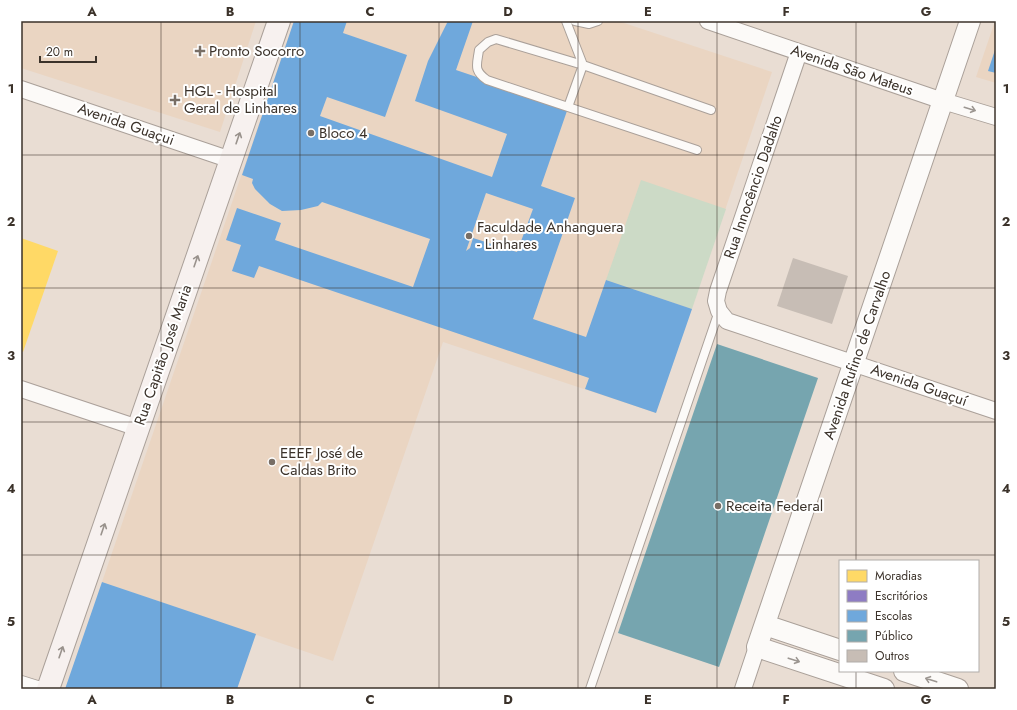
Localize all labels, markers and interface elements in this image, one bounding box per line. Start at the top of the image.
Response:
text: A [86,2,97,21]
text: B [226,2,235,21]
text: C [365,2,375,21]
text: D [503,2,513,21]
text: E [644,2,652,21]
text: F [782,2,790,21]
text: G [921,2,932,21]
scale bar [40,38,96,64]
street label: Avenida São Mateus [788,39,916,101]
place label: Pronto Socorro [209,40,304,62]
text: 20 m [46,43,73,61]
marker: Pronto Socorro [194,45,206,57]
text: 1 [8,79,14,98]
text: 1 [1003,79,1009,98]
place label: HGL - Hospital Geral de Linhares [184,80,297,119]
marker: HGL - Hospital Geral de Linhares [169,94,181,106]
street label: Avenida Guaçui [75,97,177,151]
one-way arrow [963,106,976,113]
street label: Rua Innocêncio Dadalto [718,112,788,262]
place label: Bloco 4 [319,122,368,144]
marker: Bloco 4 [306,128,316,138]
one-way arrow [235,132,242,145]
text: 2 [7,212,15,231]
text: 2 [1002,212,1010,231]
place label: Faculdade Anhanguera - Linhares [477,216,624,255]
marker: Faculdade Anhanguera - Linhares [464,231,474,241]
one-way arrow [192,255,200,267]
street label: Avenida Rufino de Carvalho [818,267,896,443]
street label: Rua Capitão José Maria [129,282,197,428]
text: 3 [7,346,15,365]
text: 3 [1002,346,1010,365]
street label: Avenida Guaçuí [868,358,971,412]
place label: EEEF José de Caldas Brito [280,442,363,481]
marker: EEEF José de Caldas Brito [267,457,277,467]
text: 4 [6,479,16,498]
text: 4 [1001,479,1011,498]
place label: Receita Federal [726,495,823,517]
marker: Receita Federal [713,501,723,511]
one-way arrow [100,523,107,536]
legend [839,560,979,672]
text: Moradias [875,567,922,585]
text: Escritórios [875,587,928,605]
text: Escolas [875,607,912,625]
text: 5 [7,612,15,631]
text: 5 [1002,612,1010,631]
text: Público [875,627,913,645]
one-way arrow [57,647,65,659]
text: Outros [875,647,909,665]
one-way arrow [788,656,800,664]
one-way arrow [925,676,938,683]
text: A [86,690,97,709]
text: B [226,690,235,709]
text: C [365,690,375,709]
text: D [503,690,513,709]
text: E [644,690,652,709]
text: F [782,690,790,709]
text: G [921,690,932,709]

